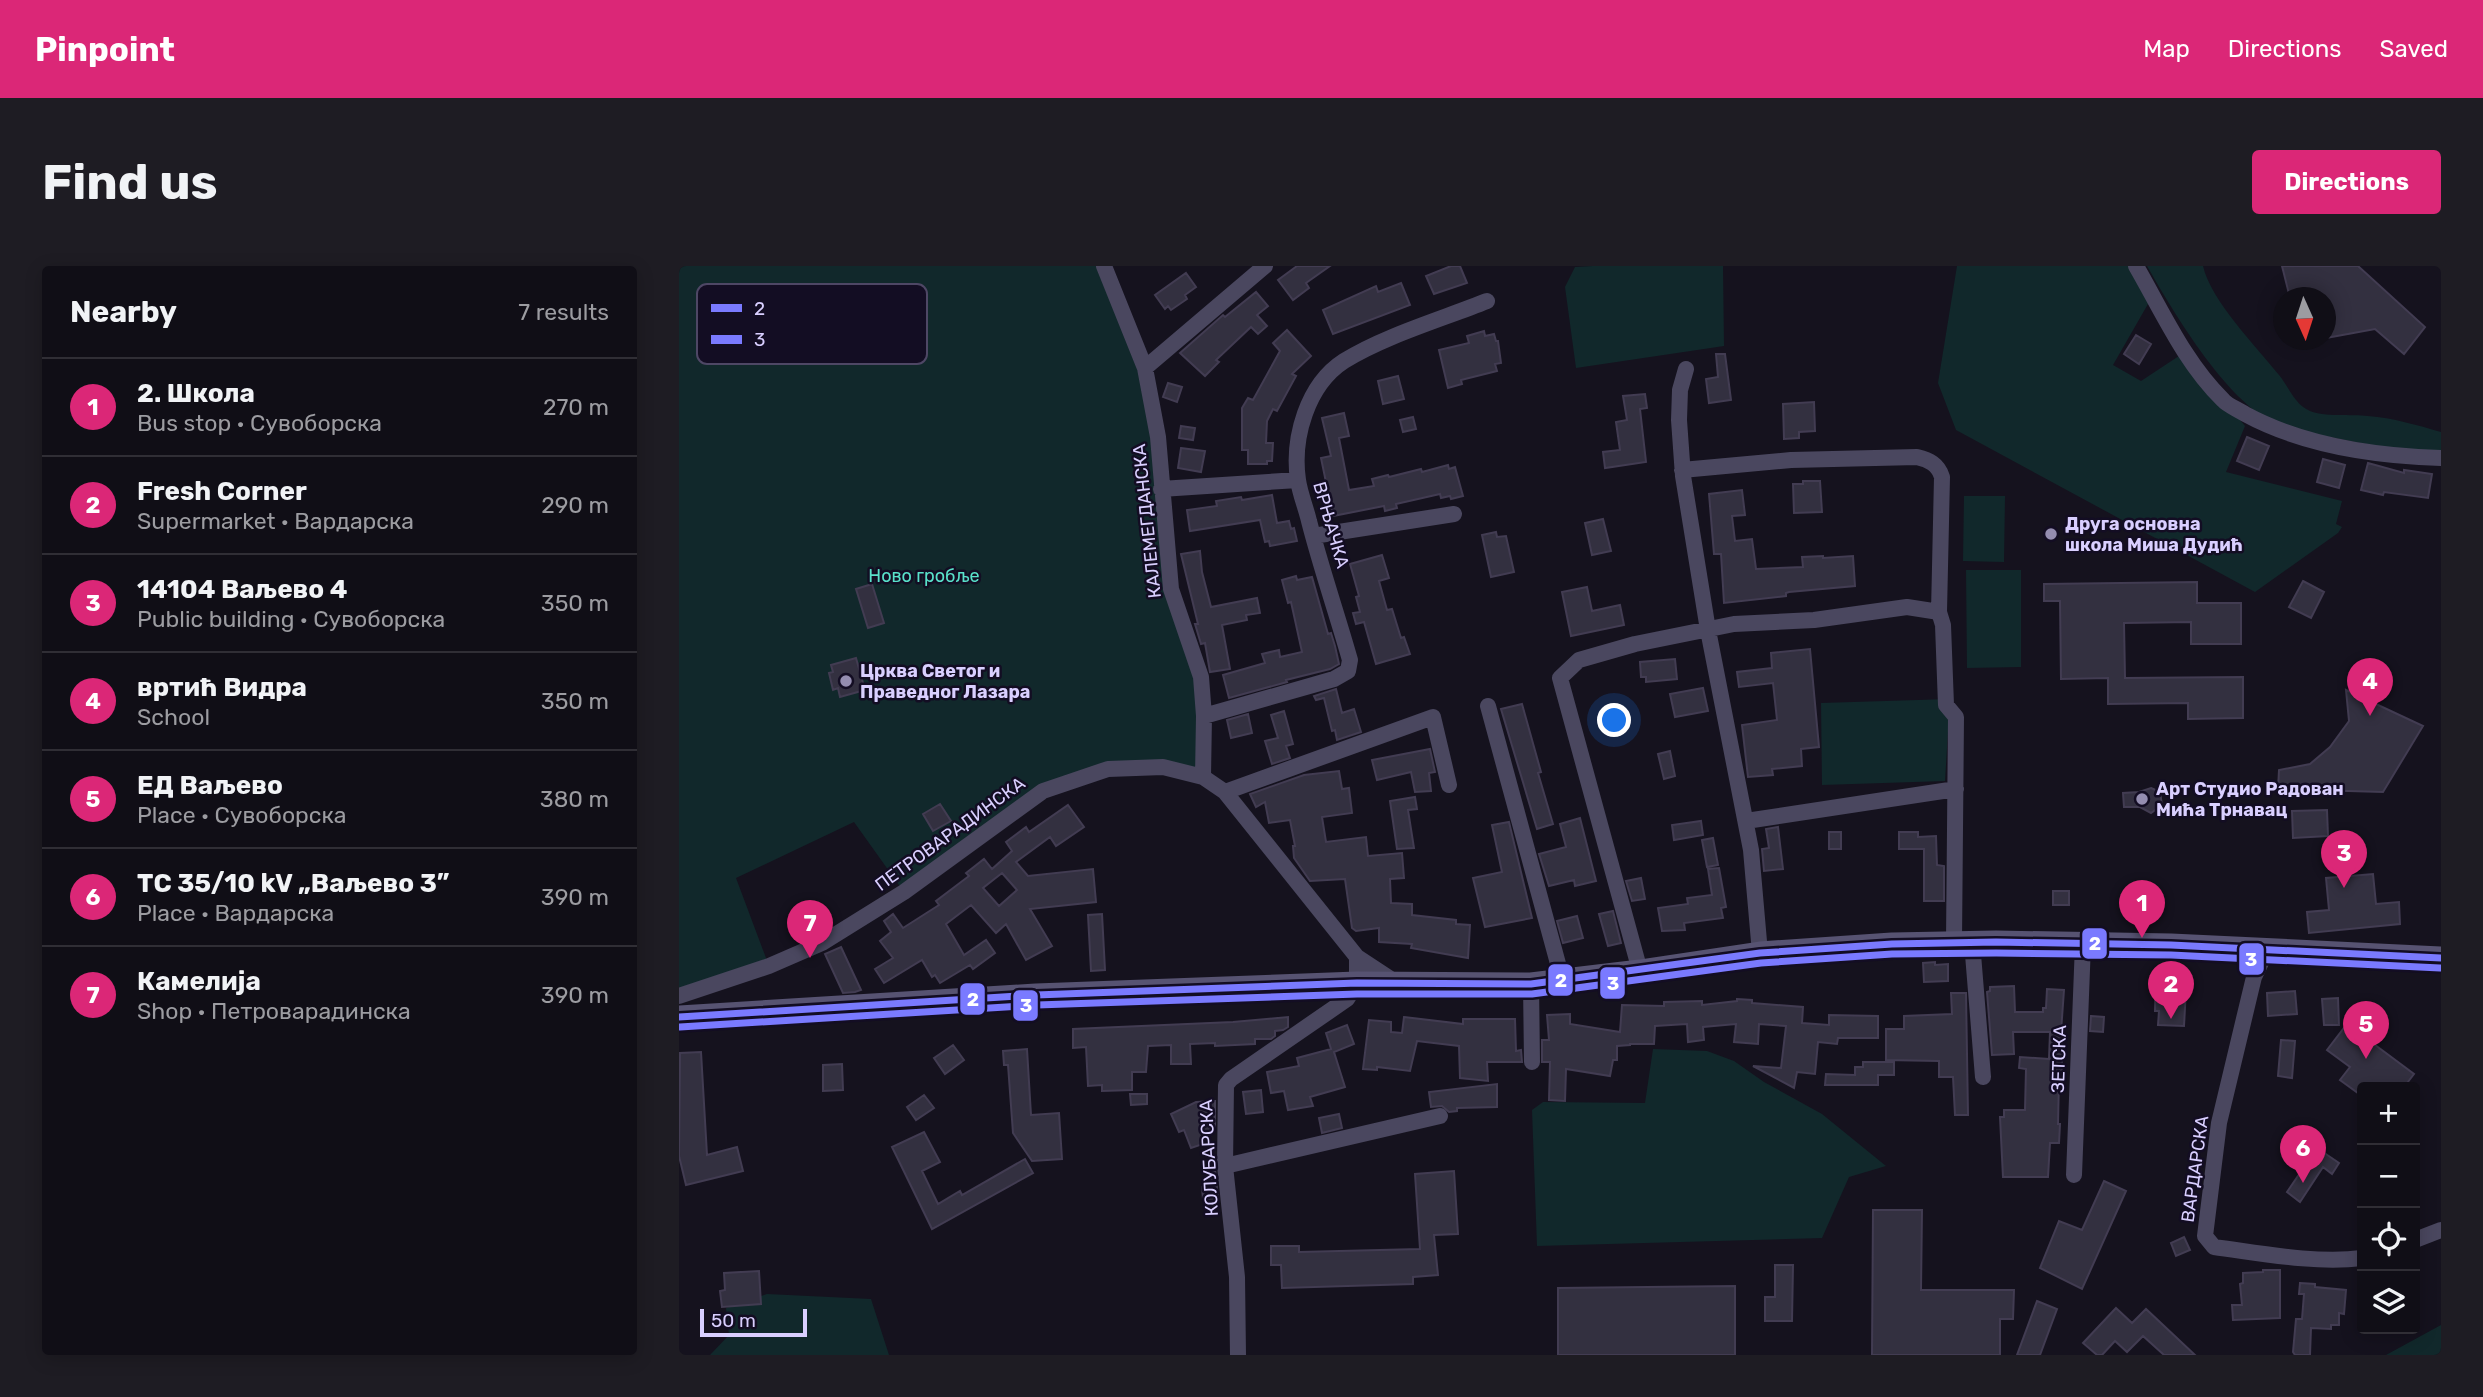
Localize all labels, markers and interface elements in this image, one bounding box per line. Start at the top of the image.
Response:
text: Pinpoint [35,30,175,69]
text: Map [2143,35,2190,63]
text: Directions [2228,35,2341,63]
text: Saved [2379,35,2448,63]
button: Directions [2252,150,2441,214]
text: Find us [42,153,218,211]
legend [697,284,927,364]
north arrow [2273,287,2336,350]
text: Nearby [70,294,177,330]
text: 2 [754,297,765,320]
text: 7 results [518,298,609,326]
text: 3 [754,328,765,351]
text: 2. Школа [137,378,255,409]
text: 1 [87,393,99,421]
text: 270 m [543,393,609,421]
text: Bus stop · Сувоборска [137,409,382,437]
street label: КАЛЕМЕГДАНСКА [1128,443,1166,599]
text: Fresh Corner [137,476,307,507]
street label: ВРЊАЧКА [1308,479,1354,571]
text: 2 [86,491,100,519]
text: 290 m [541,491,609,519]
text: Supermarket · Вардарска [137,507,414,535]
place label: Друга основна школа Миша Дудић [2065,513,2243,556]
marker: Друга основна школа Миша Дудић [2043,526,2059,542]
park label: Ново гробље [868,565,980,587]
text: 14104 Ваљево 4 [137,574,348,605]
text: 3 [85,589,101,617]
text: 350 m [541,589,609,617]
text: Public building · Сувоборска [137,605,445,633]
pin: 4 [2347,658,2393,716]
place label: Црква Светог и Праведног Лазара [860,660,1030,703]
text: вртић Видра [137,672,307,703]
marker: Црква Светог и Праведног Лазара [838,673,854,689]
text: 4 [85,687,101,715]
text: 350 m [541,687,609,715]
text: School [137,703,210,731]
your location [1597,703,1631,737]
text: ЕД Ваљево [137,770,283,801]
street label: ПЕТРОВАРАДИНСКА [871,772,1029,896]
place label: Арт Студио Радован Мића Трнавац [2156,778,2344,821]
text: 5 [86,785,100,813]
text: 380 m [540,785,609,813]
marker: Арт Студио Радован Мића Трнавац [2134,791,2150,807]
text: Place · Сувоборска [137,801,347,829]
pin: 3 [2321,830,2367,888]
text: ТС 35/10 kV „Ваљево 3” [137,868,449,899]
pin: 1 [2119,880,2165,938]
text: 6 [86,883,100,911]
text: 390 m [541,883,609,911]
text: Place · Вардарска [137,899,334,927]
pin: 7 [787,900,833,958]
line badge: 2 [2081,927,2108,960]
text: 2 [2089,932,2101,955]
line badge: 3 [2238,942,2265,976]
text: 3 [2245,948,2257,971]
pin: 2 [2148,961,2194,1019]
line badge: 2 [1547,963,1574,997]
text: Камелија [137,966,261,997]
line badge: 3 [1599,966,1626,1000]
text: 2 [1555,969,1567,992]
text: 3 [1607,972,1619,995]
text: 7 [86,981,100,1009]
text: 390 m [541,981,609,1009]
line badge: 2 [959,982,986,1016]
text: 2 [967,988,979,1011]
line badge: 3 [1012,989,1039,1022]
text: 3 [1020,994,1032,1017]
text: Shop · Петроварадинска [137,997,411,1025]
pin: 5 [2343,1001,2389,1059]
street label: ЗЕТСКА [2047,1025,2071,1093]
map controls [2357,1082,2420,1334]
button: + [2357,1082,2420,1145]
street label: КОЛУБАРСКА [1195,1099,1223,1217]
street label: ВАРДАРСКА [2177,1114,2213,1224]
pin: 6 [2280,1125,2326,1183]
button: − [2357,1145,2420,1208]
button: locate [2357,1208,2420,1271]
button: layers [2357,1271,2420,1334]
scale bar [700,1306,807,1338]
text: 50 m [711,1309,756,1332]

